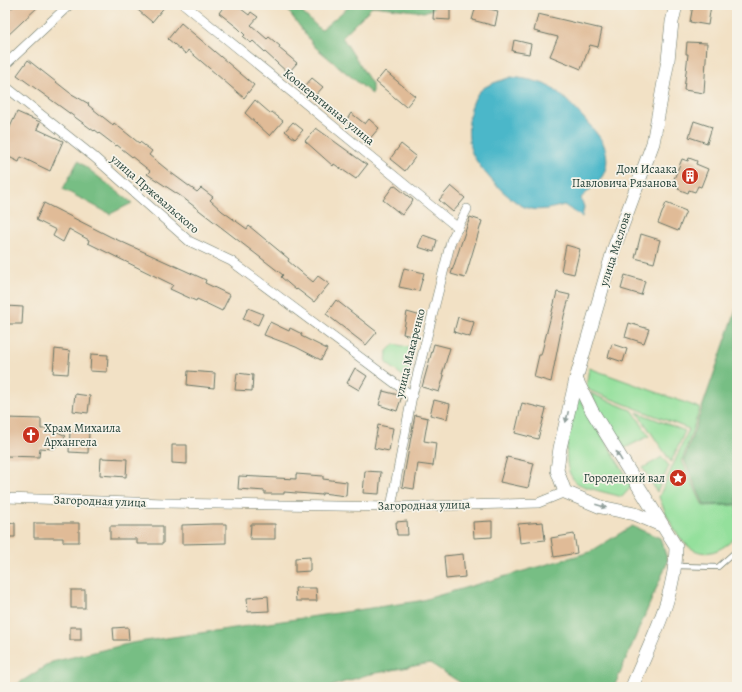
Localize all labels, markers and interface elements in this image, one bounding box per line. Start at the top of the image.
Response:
street label: Кооперативная улица [280,65,378,149]
street label: улица Пржевальского [106,150,203,237]
place label: Дом Исаака Павловича Рязанова [572,161,677,191]
building icon: Дом Исаака Павловича Рязанова [680,166,700,186]
street label: улица Маслова [595,209,635,289]
street label: улица Макаренко [391,307,429,400]
one-way arrow [564,411,570,423]
place label: Храм Михаила Архангела [43,420,121,450]
church icon: Храм Михаила Архангела [21,425,41,445]
one-way arrow [615,451,623,461]
place icon: Городецкий вал [668,468,688,488]
place label: Городецкий вал [584,470,665,486]
street label: Загородная улица [53,491,147,511]
street label: Загородная улица [378,496,471,514]
one-way arrow [596,503,608,509]

